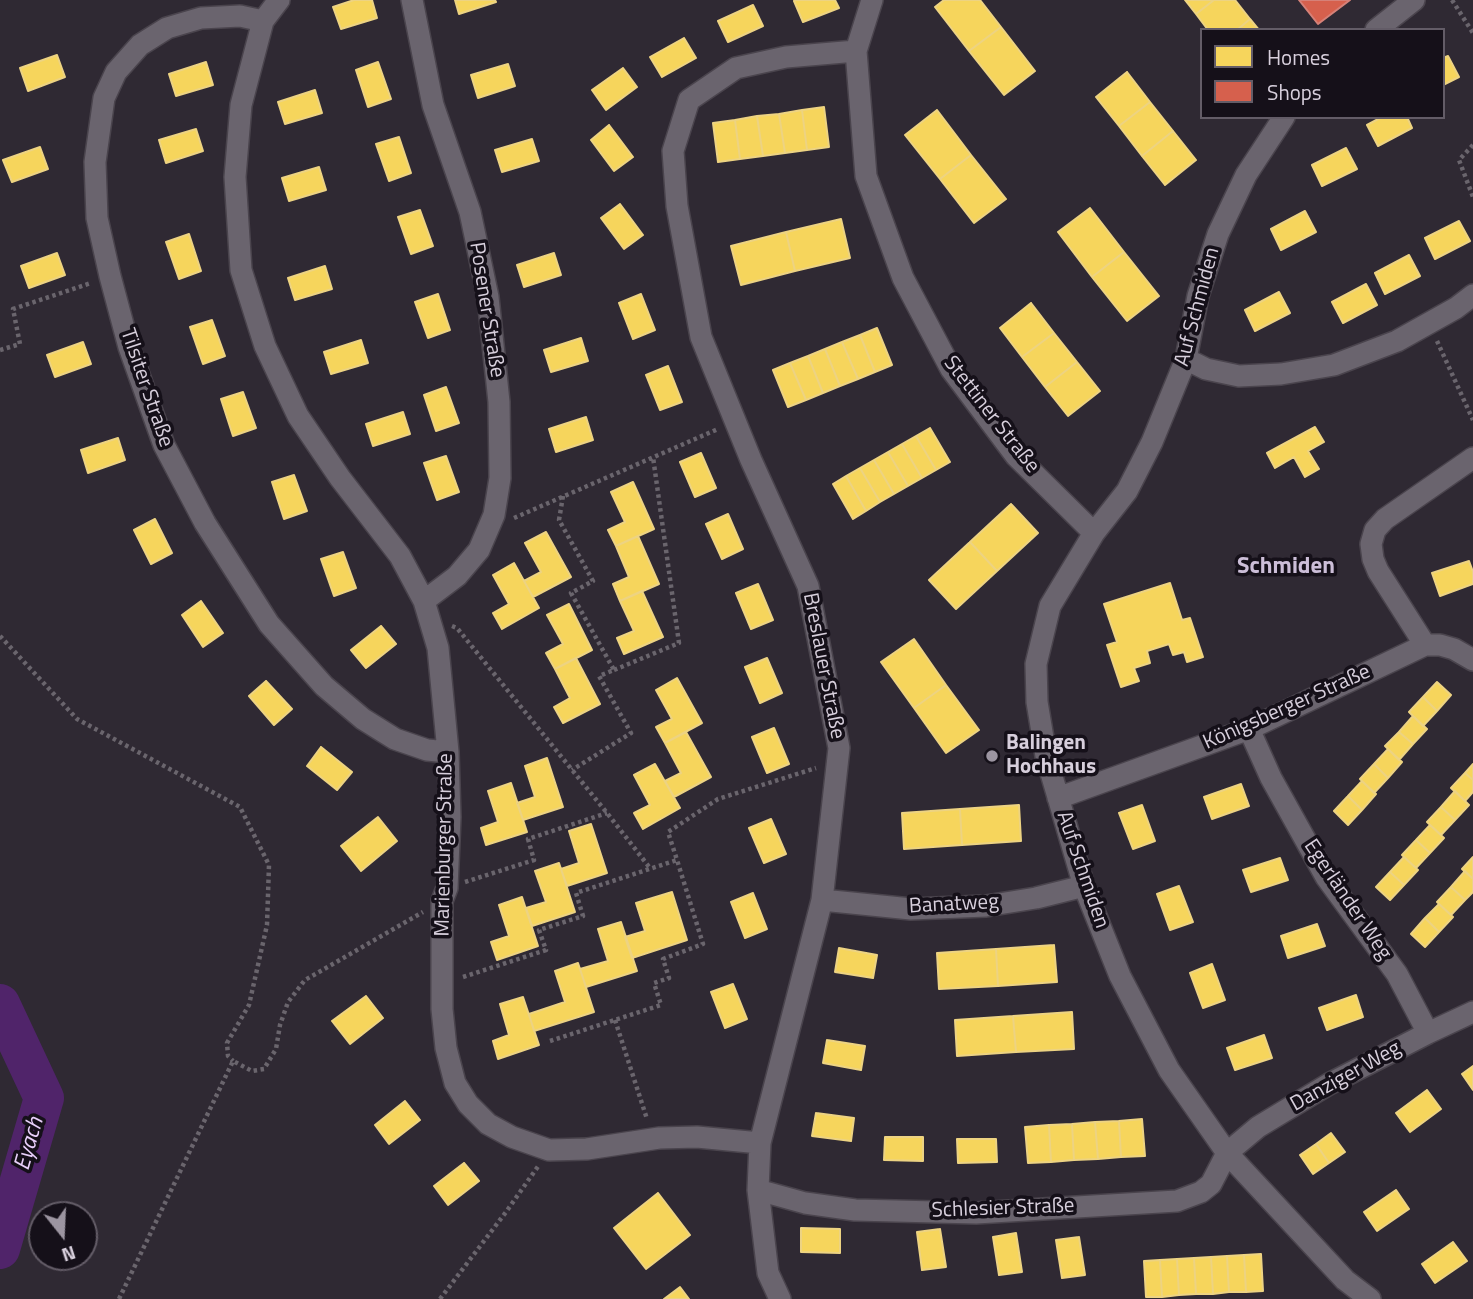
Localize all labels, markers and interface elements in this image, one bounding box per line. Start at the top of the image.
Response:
legend [1200,28,1445,119]
text: Homes [1267,41,1330,73]
text: Shops [1267,76,1322,108]
street label: Posener Straße [463,241,509,379]
street label: Auf Schmiden [1170,245,1226,369]
street label: Tilsiter Straße [114,325,178,451]
street label: Stettiner Straße [938,352,1044,478]
district label: Schmiden [1237,553,1335,581]
street label: Breslauer Straße [796,591,850,741]
street label: Königsberger Straße [1200,660,1374,756]
place label: Balingen Hochhaus [1006,731,1096,781]
marker: Balingen Hochhaus [984,748,1000,764]
street label: Marienburger Straße [431,753,459,937]
street label: Auf Schmiden [1050,808,1114,932]
street label: Egerländer Weg [1297,835,1397,965]
street label: Banatweg [908,890,1000,920]
street label: Danziger Weg [1286,1036,1406,1118]
water label: Eyach [9,1114,51,1174]
street label: Schlesier Straße [931,1194,1075,1224]
north arrow [28,1201,98,1271]
text: N [58,1239,80,1270]

